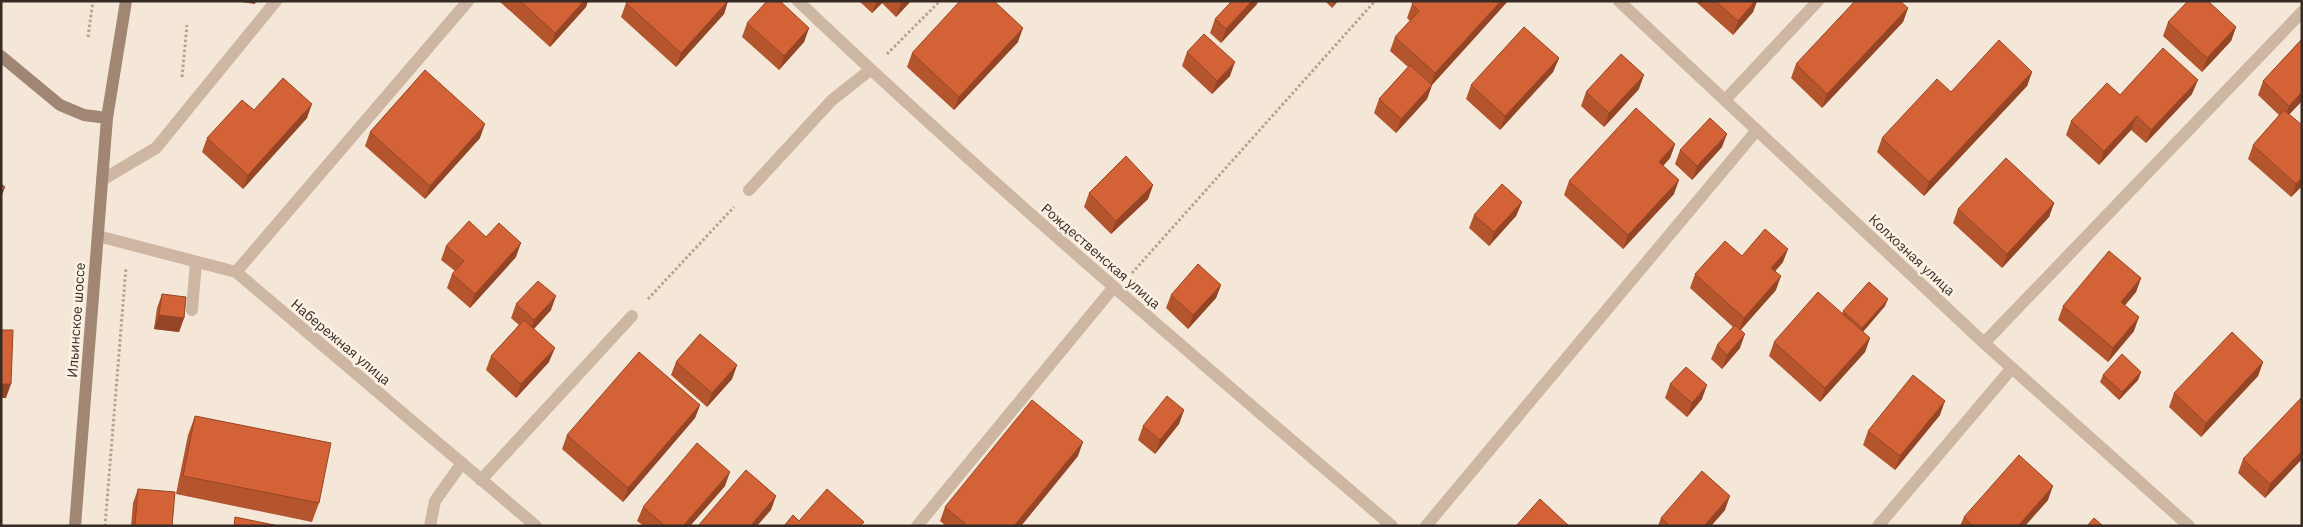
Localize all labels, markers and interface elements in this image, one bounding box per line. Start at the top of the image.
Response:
street label: Рождественская улица [1038,199,1165,313]
street label: Колхозная улица [1865,210,1959,300]
street label: Ильинское шоссе [63,261,89,378]
street label: Набережная улица [287,295,395,389]

